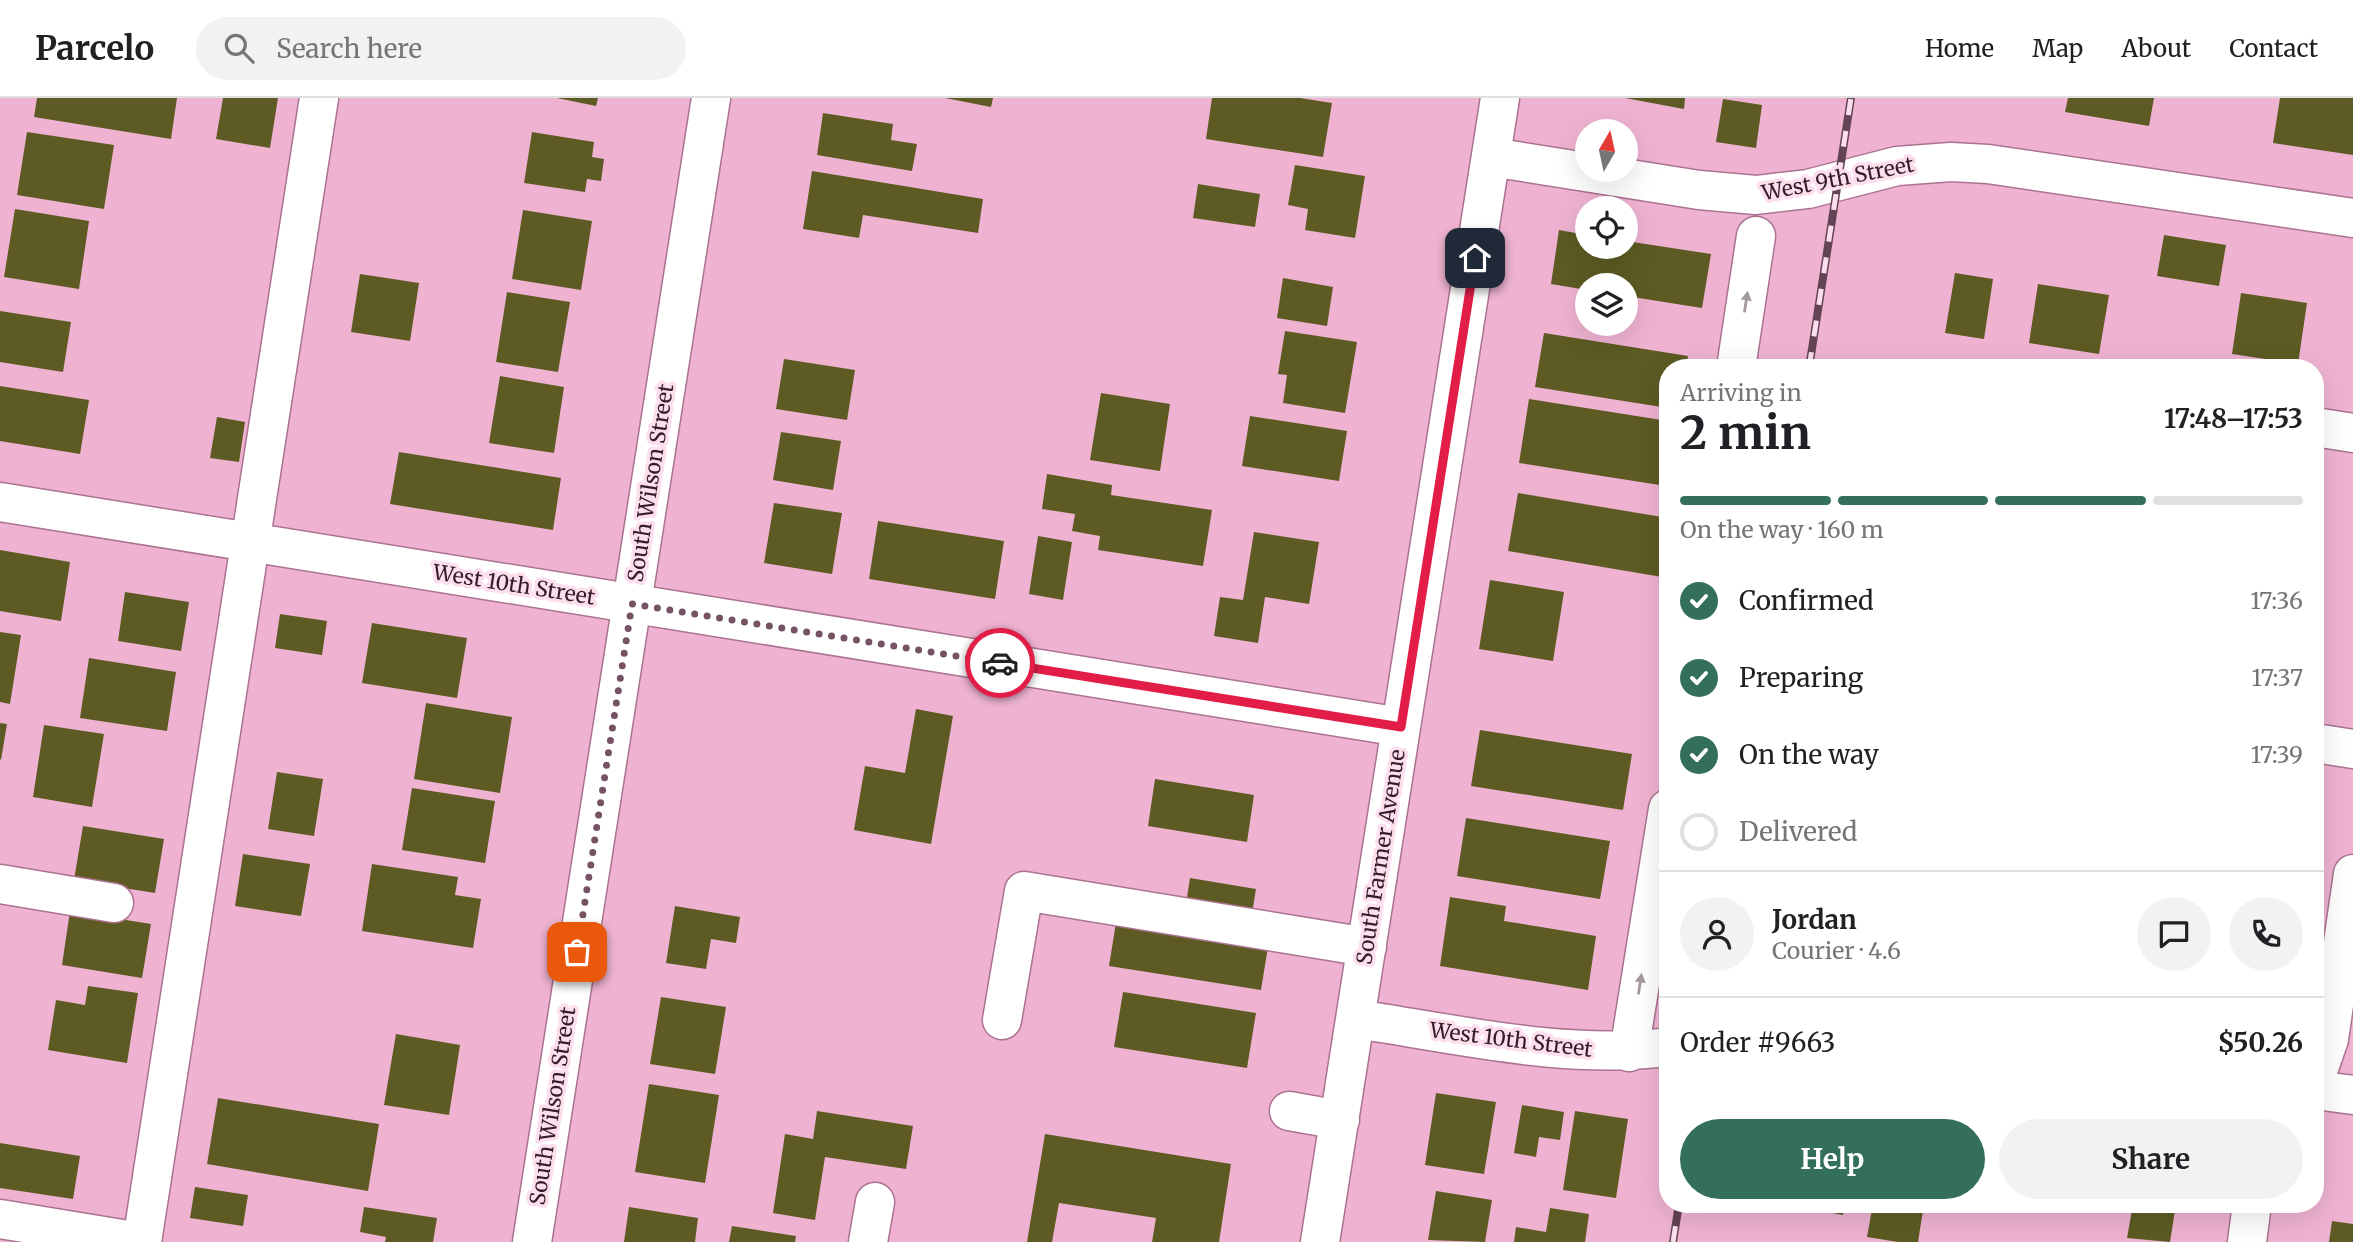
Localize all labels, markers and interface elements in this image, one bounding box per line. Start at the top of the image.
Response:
search box [196,17,686,80]
text: Parcelo [35,28,154,69]
icon: search [220,29,258,67]
text: Search here [276,32,422,65]
text: Home [1925,33,1994,64]
text: Map [2032,33,2083,64]
text: About [2121,33,2191,64]
text: Contact [2229,33,2318,64]
north arrow [1575,119,1638,182]
map controls [1575,119,1638,336]
street label: West 9th Street [1759,151,1916,207]
button: locate [1575,196,1638,259]
pin [1445,228,1505,288]
icon: home [1456,239,1494,277]
button: layers [1575,273,1638,336]
one-way arrow [1741,290,1752,312]
text: Arriving in [1680,378,1802,407]
street label: South Wilson Street [621,382,680,584]
text: 17:48–17:53 [2164,402,2303,435]
text: 2 min [1680,404,1811,462]
text: On the way · 160 m [1680,515,1884,544]
street label: West 10th Street [430,558,597,611]
icon: check [1680,582,1718,620]
text: Confirmed [1739,584,1874,617]
text: 17:36 [2250,586,2303,615]
courier [965,628,1035,698]
icon: car [981,644,1019,682]
icon: check [1680,659,1718,697]
text: Preparing [1739,661,1863,694]
text: 17:37 [2252,663,2303,692]
icon: check [1680,736,1718,774]
text: On the way [1739,738,1879,771]
text: 17:39 [2251,740,2303,769]
street label: South Farmer Avenue [1350,747,1411,966]
text: Delivered [1739,815,1858,848]
button: person [1680,897,1754,971]
button: chat [2137,897,2211,971]
button: phone [2229,897,2303,971]
text: Jordan [1772,903,1857,936]
pin [547,922,607,982]
icon: bag [558,933,596,971]
text: Courier · 4.6 [1772,936,1901,965]
one-way arrow [1635,973,1646,995]
street label: South Wilson Street [523,1005,582,1207]
street label: West 10th Street [1427,1016,1594,1063]
text: Order #9663 [1680,1026,1835,1059]
text: $50.26 [2218,1026,2303,1059]
button: Help [1680,1119,1985,1199]
button: Share [1999,1119,2303,1199]

